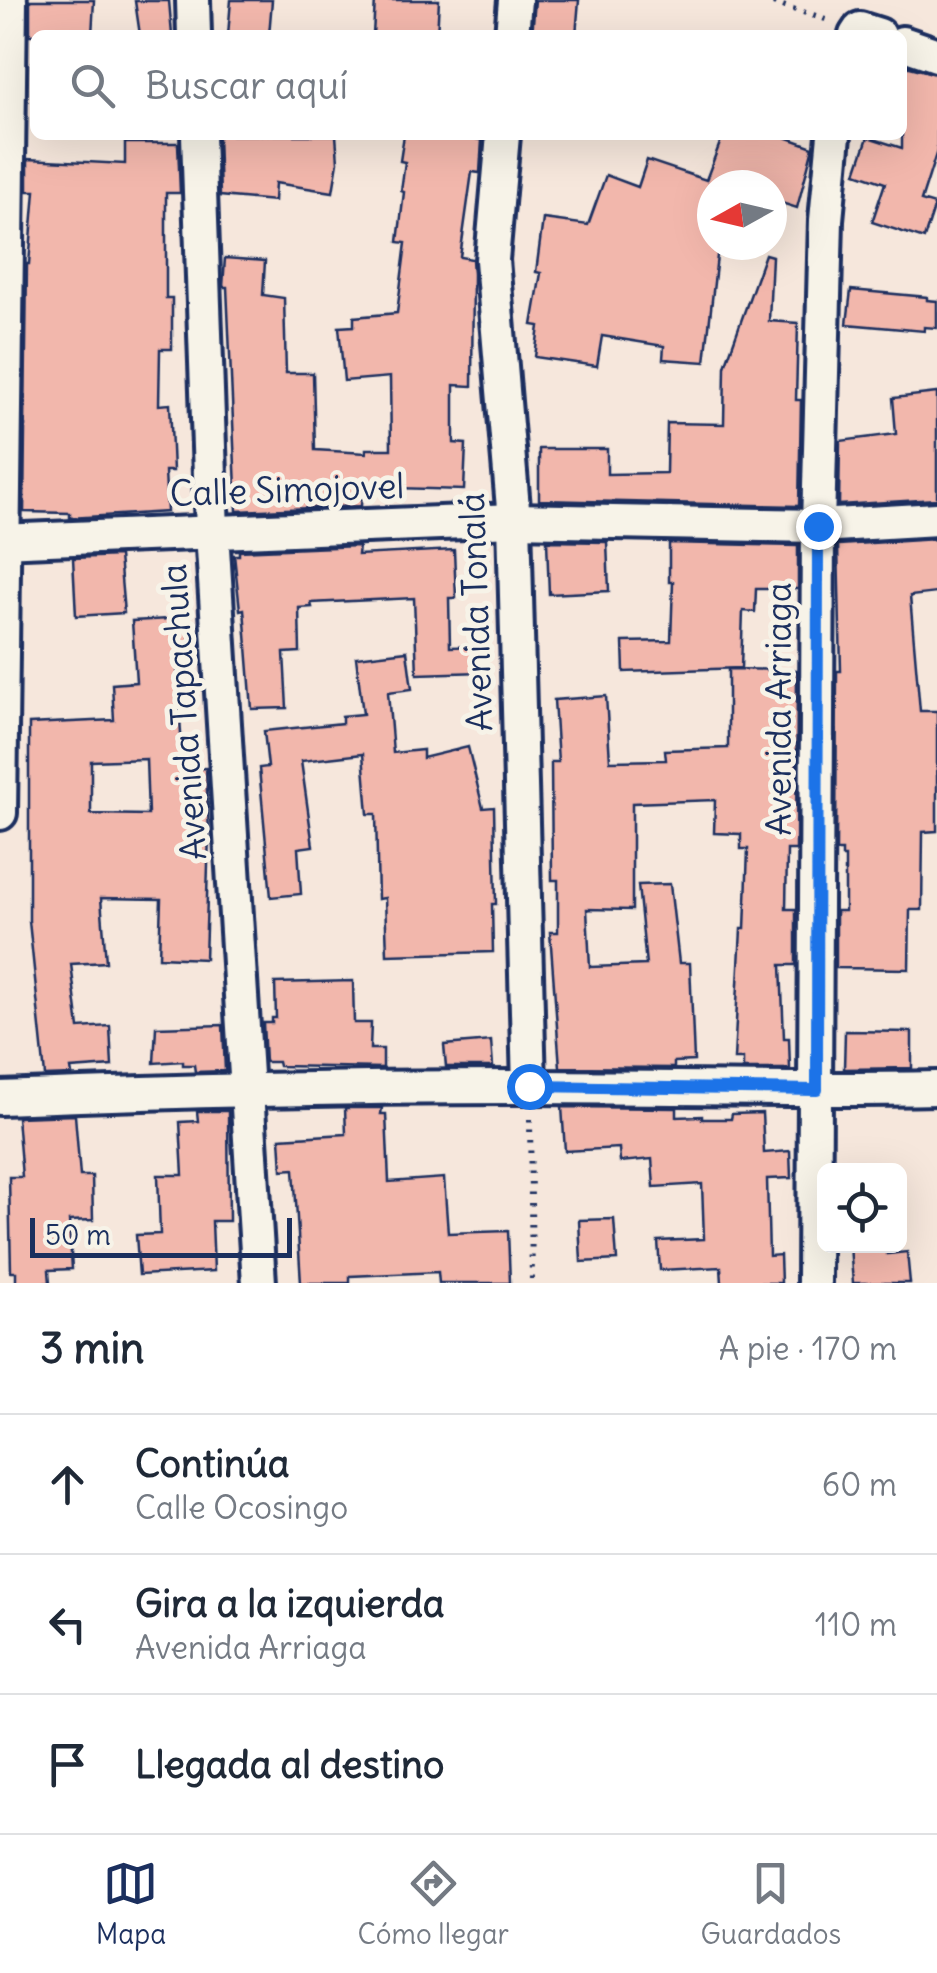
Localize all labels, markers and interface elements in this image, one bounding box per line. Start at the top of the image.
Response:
search box [30,30,907,140]
icon: search [65,58,120,113]
text: Buscar aquí [145,62,348,109]
north arrow [697,170,787,260]
street label: Calle Simojovel [169,463,405,515]
street label: Avenida Tonalá [449,492,501,732]
route end [796,504,842,550]
street label: Avenida Tapachula [151,562,215,862]
street label: Avenida Arriaga [756,582,800,836]
route start [507,1064,553,1110]
map controls [817,1163,907,1253]
button: locate [817,1163,907,1253]
scale bar [30,1213,292,1258]
text: 50 m [45,1217,111,1253]
text: 3 min [40,1322,144,1374]
text: A pie · 170 m [719,1328,897,1369]
text: Continúa [135,1440,290,1487]
icon: ahead [40,1457,95,1512]
text: 60 m [822,1464,897,1505]
text: Calle Ocosingo [135,1487,348,1528]
text: Gira a la izquierda [135,1580,445,1627]
icon: left [40,1597,95,1652]
text: 110 m [815,1604,897,1645]
text: Avenida Arriaga [135,1627,367,1668]
icon: arrive [40,1737,95,1792]
text: Llegada al destino [135,1741,444,1788]
tab: Mapa [96,1856,166,1952]
tab: Cómo llegar [358,1856,509,1952]
tab: Guardados [700,1856,841,1952]

